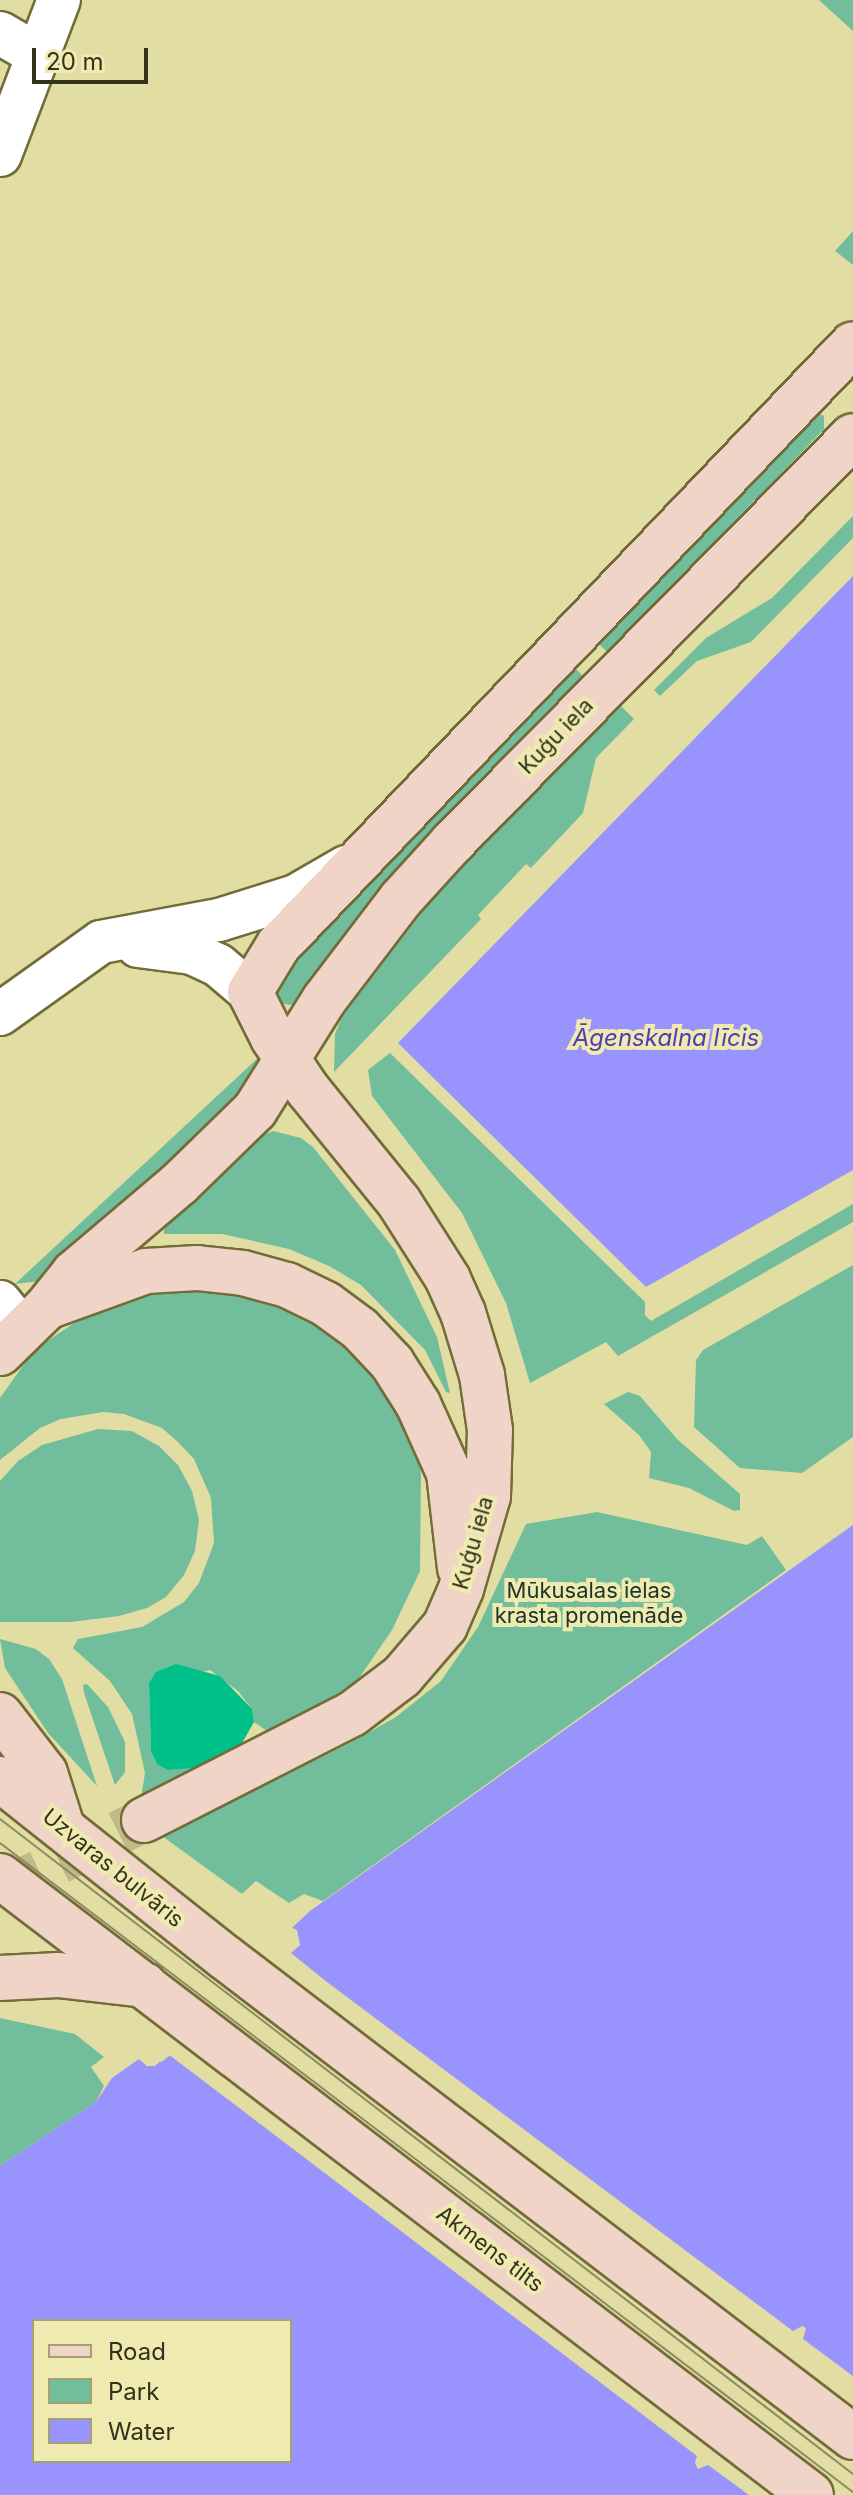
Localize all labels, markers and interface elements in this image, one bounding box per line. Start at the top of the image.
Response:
scale bar [36,32,152,82]
text: 20 m [46,47,104,76]
street label: Kuģu iela [513,692,599,780]
water label: Āgenskalna līcis [573,1024,759,1052]
street label: Kuģu iela [447,1493,499,1593]
park label: Mūkusalas ielas krasta promenāde [495,1577,683,1628]
street label: Uzvaras bulvāris [37,1803,189,1933]
street label: Akmens tilts [431,2200,549,2298]
legend [32,2319,292,2463]
text: Road [108,2337,166,2366]
text: Park [108,2377,159,2406]
text: Water [108,2417,175,2446]

